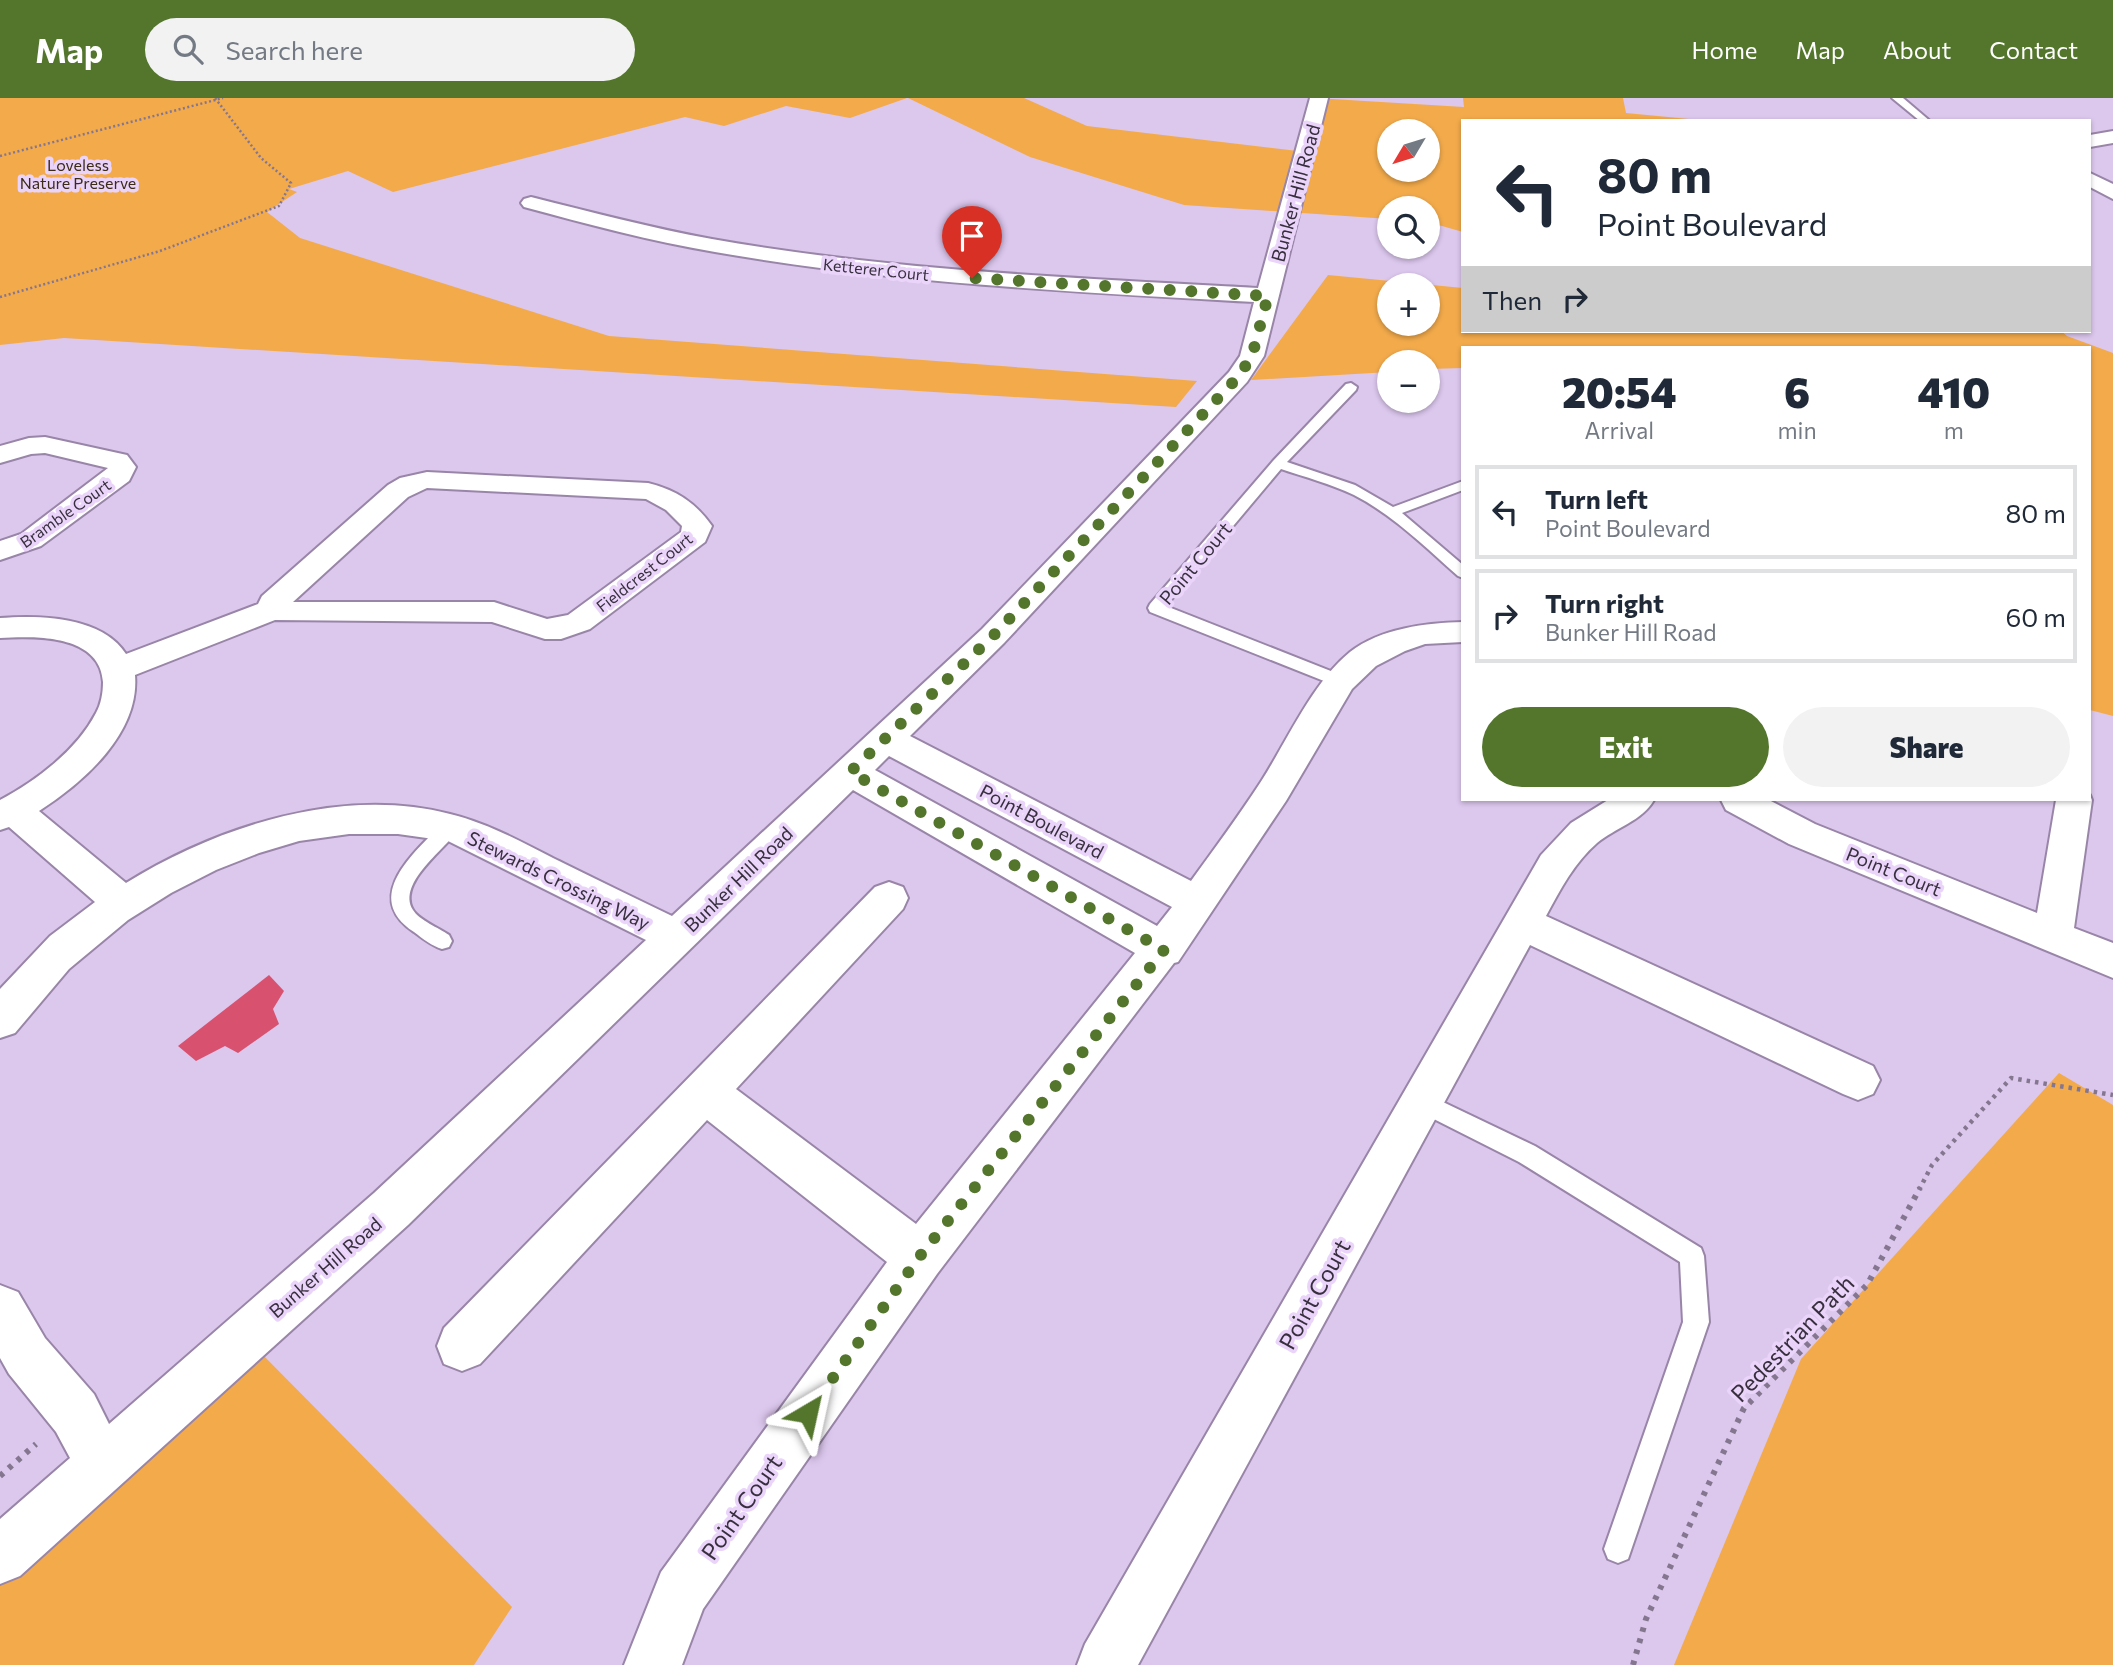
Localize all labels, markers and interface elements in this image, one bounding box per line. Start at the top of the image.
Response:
search box [145,18,635,81]
text: Map [35,29,103,70]
icon: search [169,30,207,68]
text: Search here [225,34,363,65]
text: Home [1692,35,1758,64]
text: Map [1796,35,1845,64]
text: About [1883,35,1951,64]
text: Contact [1989,35,2078,64]
north arrow [1377,119,1440,182]
map controls [1377,119,1440,413]
street label: Bunker Hill Road [1266,122,1324,264]
text: 80 m [1597,143,1712,203]
icon: left [1482,147,1573,238]
park label: Loveless Nature Preserve [20,155,136,192]
button: search [1377,196,1440,259]
text: Point Boulevard [1597,203,1827,243]
pin [942,206,1002,278]
icon: arrive [953,217,991,255]
street label: Ketterer Court [822,254,930,284]
button: + [1377,273,1440,336]
icon: right [1556,280,1594,318]
text: Then [1482,284,1542,315]
button: − [1377,350,1440,413]
text: 20:54 [1562,365,1677,417]
text: 6 [1784,365,1810,417]
text: 410 [1917,365,1990,417]
text: Arrival [1584,416,1654,444]
text: min [1777,416,1817,444]
text: m [1944,416,1964,444]
street label: Bramble Court [16,474,114,551]
text: Turn left [1545,483,1648,514]
icon: left [1486,493,1524,531]
text: 80 m [2006,497,2066,528]
text: Point Boulevard [1545,514,1711,542]
street label: Point Court [1154,517,1236,609]
street label: Fieldcrest Court [592,528,696,615]
text: Turn right [1545,587,1664,618]
icon: right [1486,597,1524,635]
text: 60 m [2006,601,2066,632]
text: Bunker Hill Road [1545,618,1717,646]
button: Exit [1482,707,1769,787]
button: Share [1783,707,2070,787]
street label: Point Boulevard [976,779,1108,863]
street label: Bunker Hill Road [679,822,797,936]
street label: Stewards Crossing Way [464,826,654,934]
street label: Point Court [1843,842,1945,901]
street label: Bunker Hill Road [264,1212,386,1322]
street label: Point Court [1272,1234,1356,1354]
street label: Pedestrian Path [1725,1269,1859,1407]
position arrow [771,1376,845,1450]
street label: Point Court [695,1449,787,1565]

